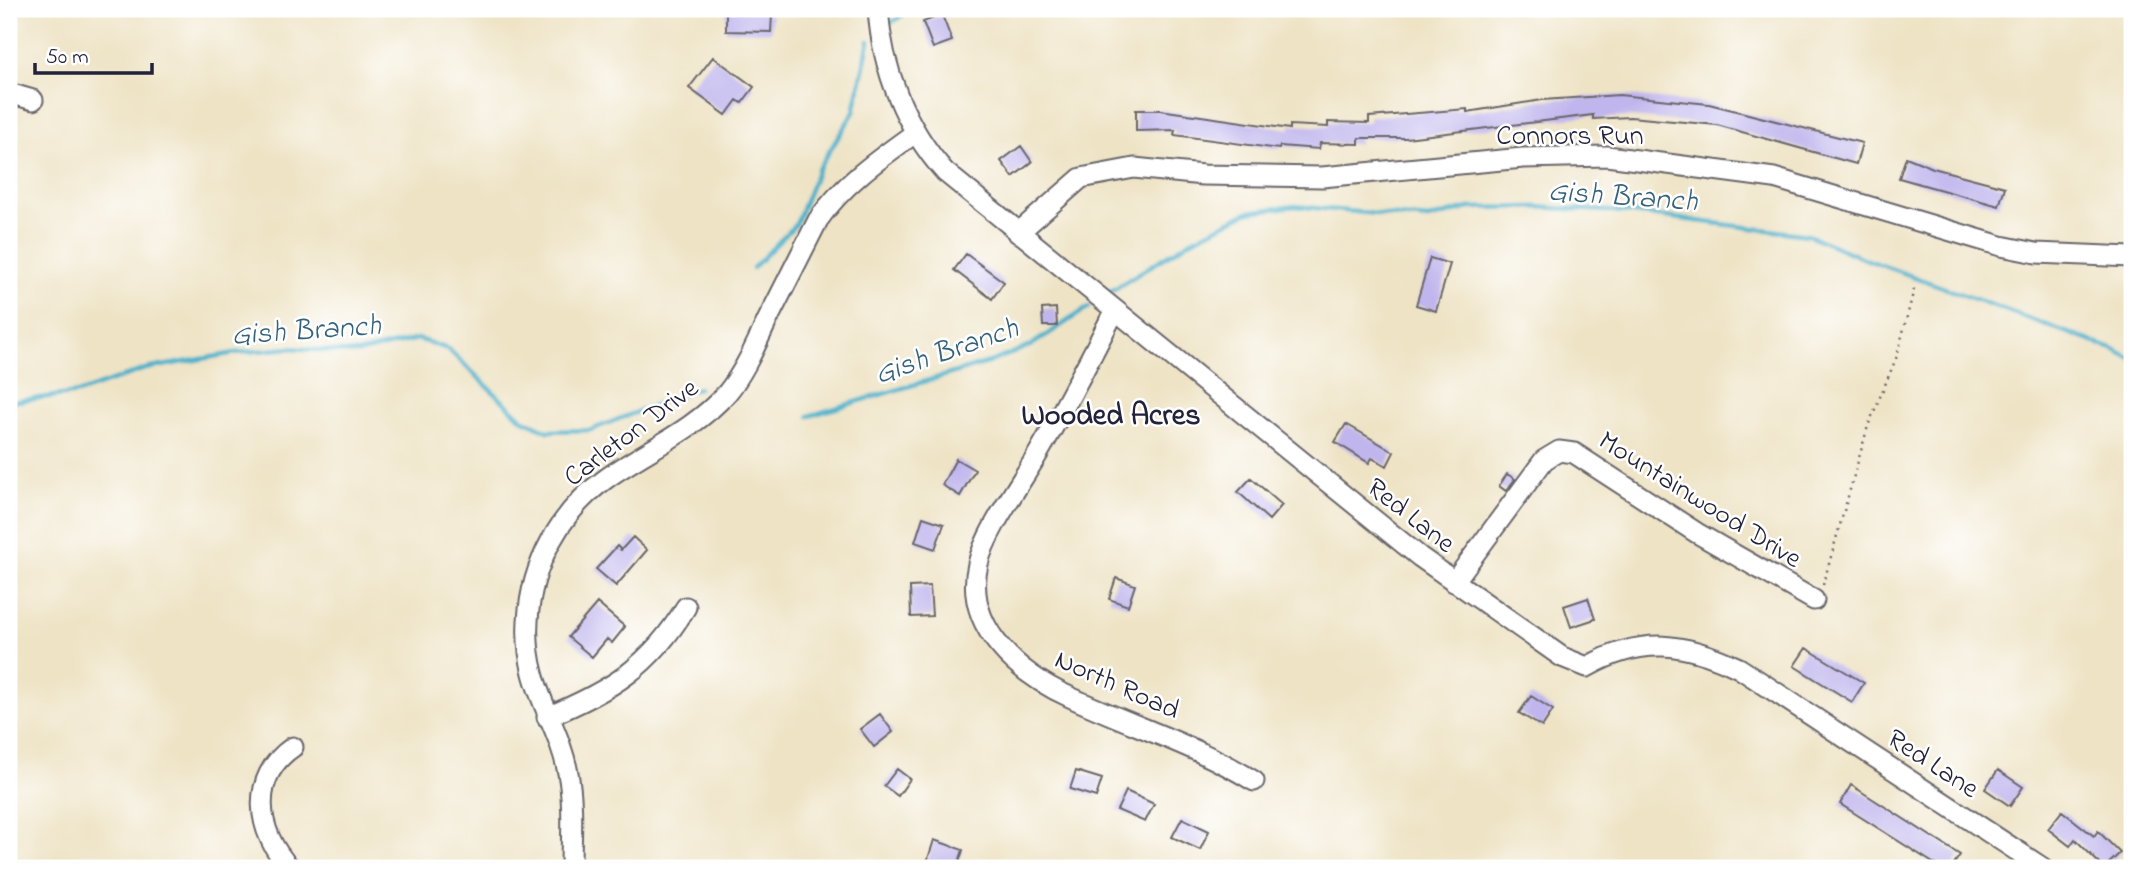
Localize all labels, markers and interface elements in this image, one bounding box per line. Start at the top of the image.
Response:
scale bar [35,32,152,76]
text: 50 m [46,43,89,73]
street label: Connors Run [1496,117,1644,158]
water label: Gish Branch [1547,171,1700,225]
water label: Gish Branch [230,305,383,359]
water label: Gish Branch [869,307,1025,398]
street label: Carleton Drive [556,369,709,498]
district label: Wooded Acres [1022,395,1200,439]
street label: Mountainwood Drive [1589,422,1809,580]
street label: Red Lane [1357,469,1463,565]
street label: North Road [1048,640,1186,732]
street label: Red Lane [1878,720,1987,810]

